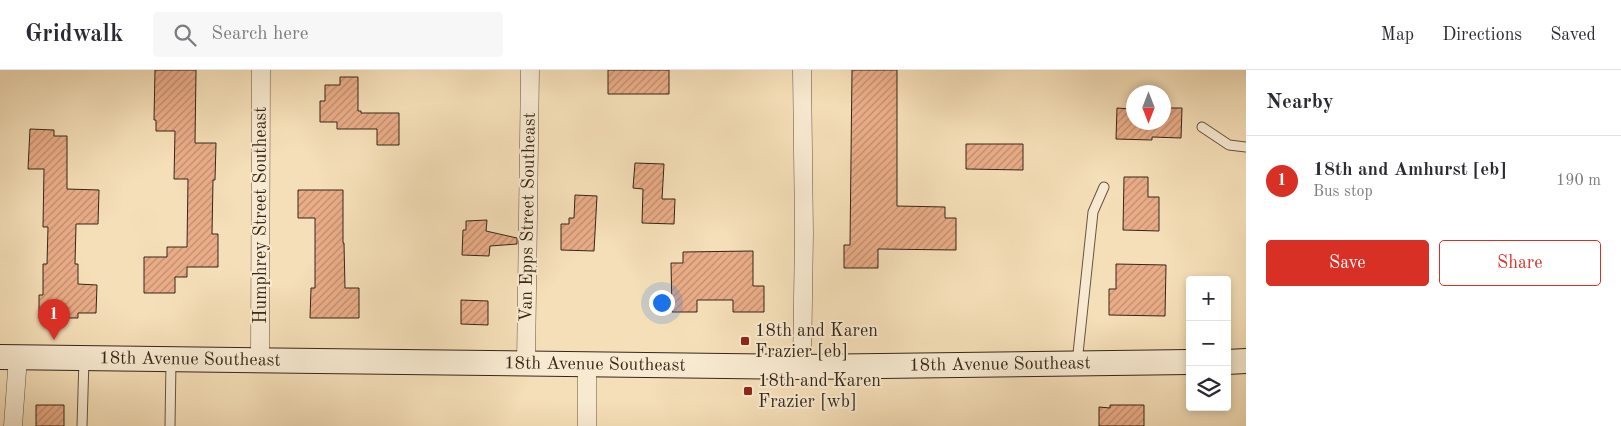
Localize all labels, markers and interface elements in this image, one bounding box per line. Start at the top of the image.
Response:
search box [153,12,503,57]
icon: search [171,21,199,49]
text: Gridwalk [25,23,123,47]
text: Search here [211,25,309,44]
text: Map [1381,26,1414,44]
text: Directions [1442,26,1522,44]
text: Saved [1550,26,1596,44]
north arrow [1126,85,1171,130]
text: Nearby [1266,92,1334,113]
street label: Humphrey Street Southeast [252,106,270,324]
street label: Van Epps Street Southeast [517,112,539,322]
text: 18th and Amhurst [eb] [1313,161,1506,180]
text: 1 [1277,173,1287,189]
text: 190 m [1556,173,1601,189]
text: Bus stop [1313,184,1373,200]
button: Save [1266,240,1429,286]
button: Share [1439,240,1601,286]
map controls [1186,276,1231,411]
button: + [1186,276,1231,321]
your location [649,290,675,316]
pin: 1 [38,299,70,340]
button: − [1186,321,1231,366]
place label: 18th and Karen Frazier [eb] [755,322,878,361]
marker: 18th and Karen Frazier [eb] [739,335,751,347]
street label: 18th Avenue Southeast [99,349,281,369]
street label: 18th Avenue Southeast [504,354,686,375]
street label: 18th Avenue Southeast [909,354,1091,375]
button: layers [1186,366,1231,411]
place label: 18th and Karen Frazier [wb] [758,372,881,411]
marker: 18th and Karen Frazier [wb] [742,385,754,397]

